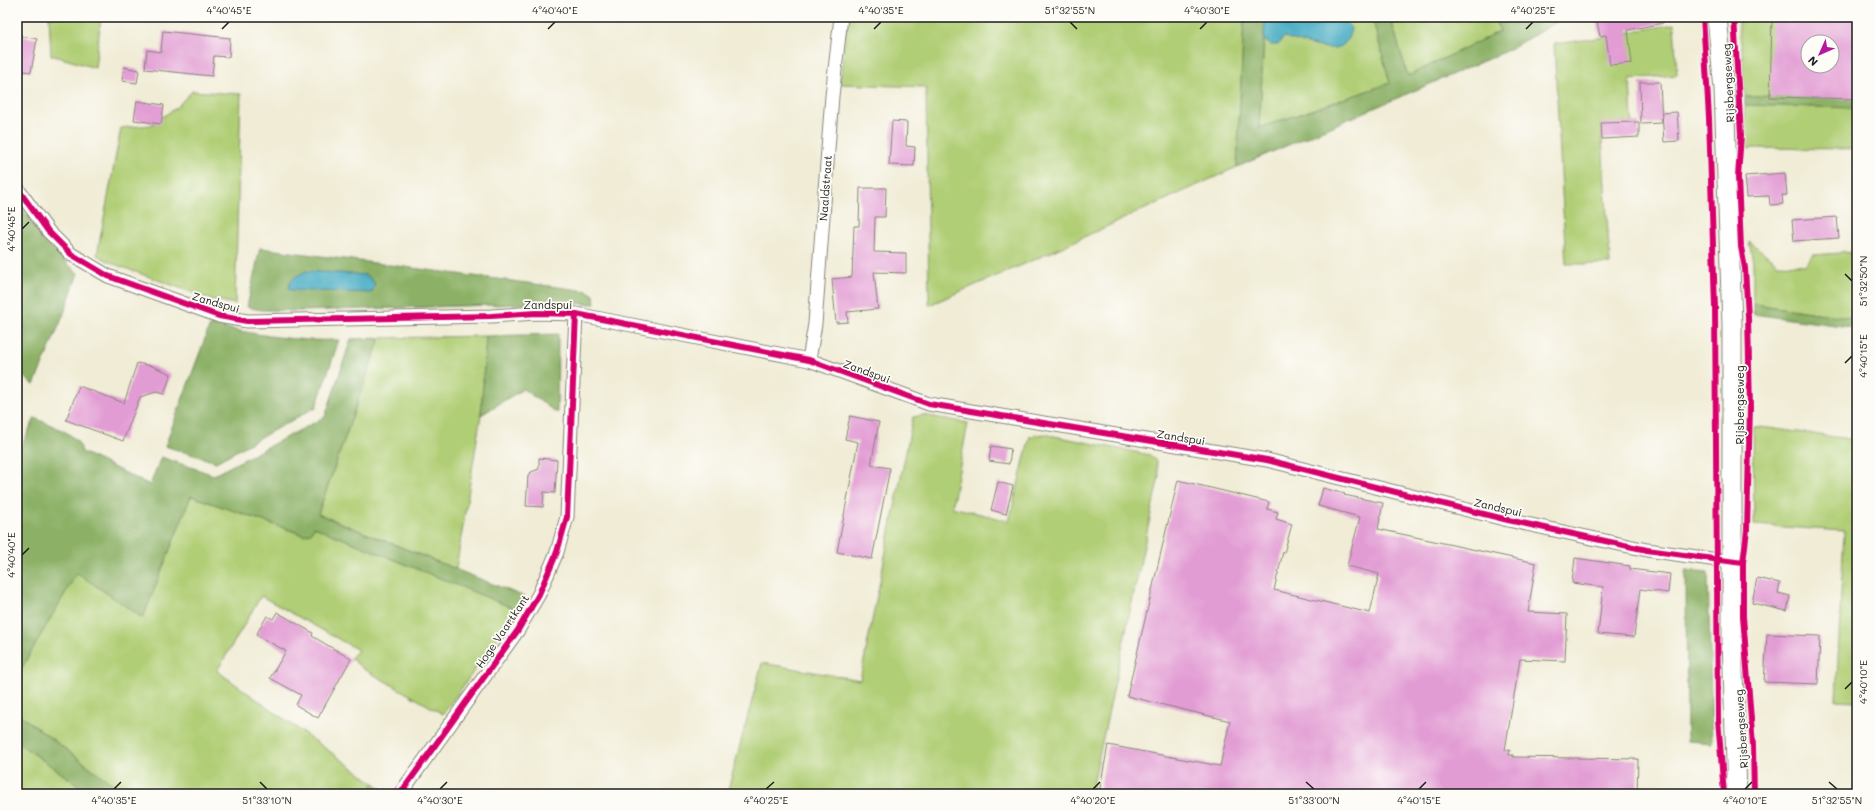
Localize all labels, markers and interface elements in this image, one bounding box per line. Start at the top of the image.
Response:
text: 4°40'45"E [207,3,252,17]
text: 4°40'40"E [532,3,578,17]
text: 4°40'35"E [859,3,904,17]
text: 51°32'55"N [1045,3,1095,17]
text: 4°40'30"E [1184,3,1230,17]
text: 4°40'25"E [1511,3,1556,17]
north arrow [1800,34,1840,74]
street label: Rijsbergseweg [1718,43,1738,123]
text: N [1804,53,1821,70]
street label: Naaldstraat [815,154,835,221]
text: 4°40'45"E [4,206,18,251]
text: 51°32'50"N [1856,256,1870,306]
street label: Zandspui [190,288,242,316]
street label: Zandspui [524,297,572,312]
text: 4°40'15"E [1856,334,1870,378]
street label: Zandspui [841,356,893,386]
street label: Rijsbergseweg [1732,365,1747,445]
street label: Zandspui [1156,426,1206,448]
street label: Zandspui [1473,494,1523,520]
text: 4°40'40"E [4,532,18,578]
street label: Hoge Vaartkant [472,591,532,671]
text: 4°40'10"E [1856,660,1870,704]
street label: Rijsbergseweg [1731,689,1751,769]
text: 4°40'35"E [92,793,137,807]
text: 51°33'10"N [242,793,292,807]
text: 4°40'30"E [417,793,463,807]
text: 4°40'25"E [744,793,789,807]
text: 4°40'20"E [1071,793,1116,807]
text: 51°33'00"N [1288,793,1340,807]
text: 4°40'15"E [1397,793,1441,807]
text: 4°40'10"E [1723,793,1767,807]
text: 51°32'55"N [1812,793,1862,807]

